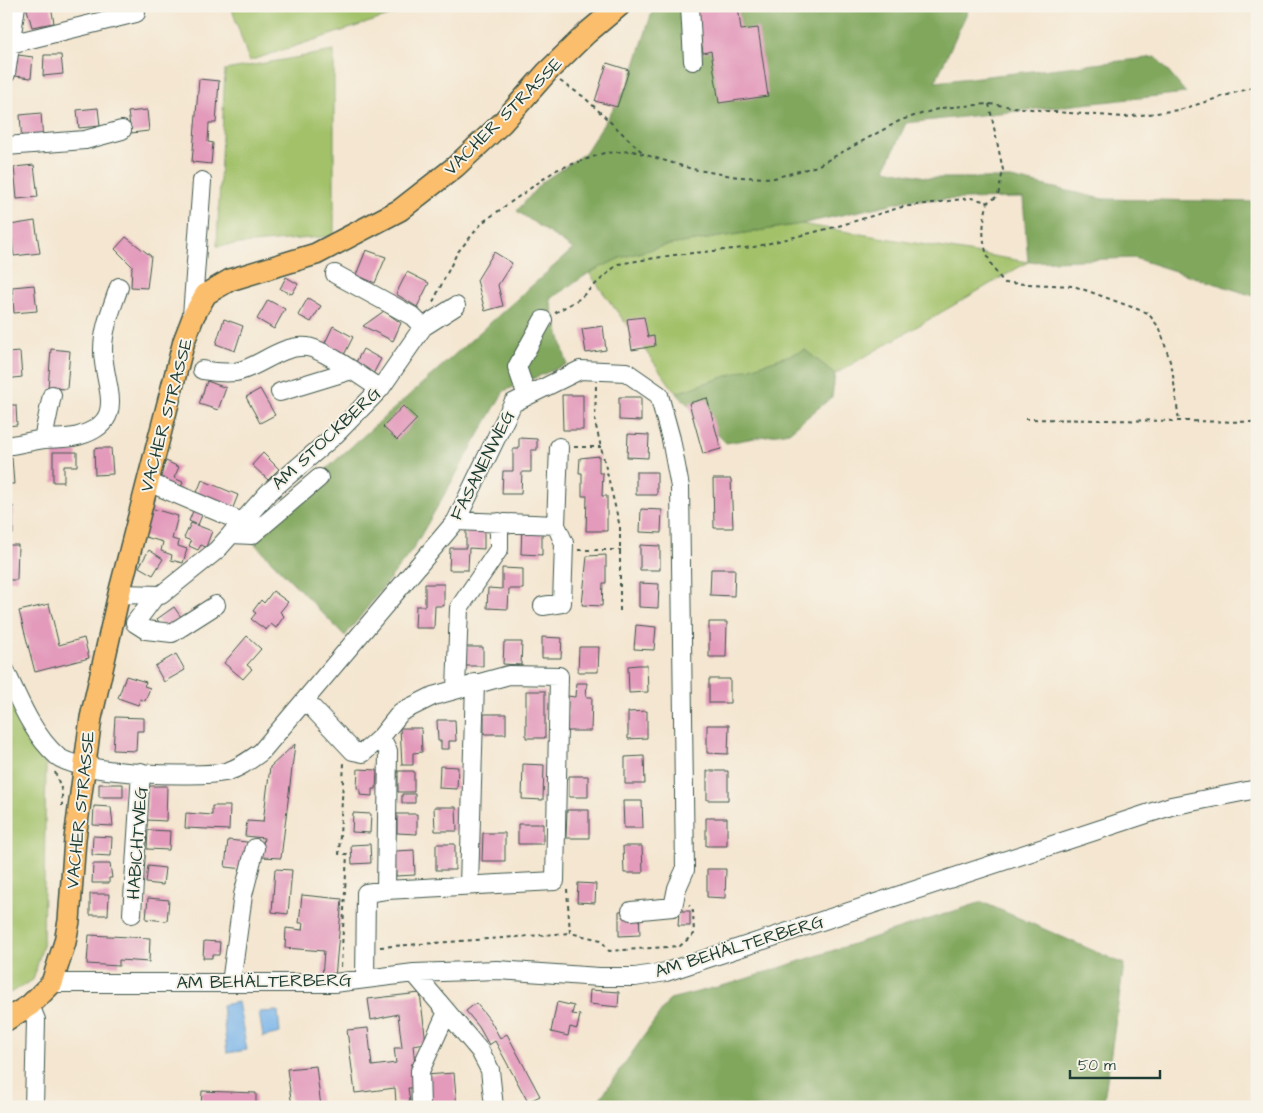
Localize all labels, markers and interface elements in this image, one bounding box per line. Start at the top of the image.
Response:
street label: VACHER STRASSE [439,51,568,181]
street label: VACHER STRASSE [134,335,199,495]
street label: AM STOCKBERG [266,381,387,496]
street label: FASANENWEG [444,405,521,525]
street label: VACHER STRASSE [60,730,101,890]
street label: HABICHTWEG [121,785,154,900]
street label: AM BEHÄLTERBERG [652,909,827,984]
street label: AM BEHÄLTERBERG [176,967,352,996]
scale bar [1070,1048,1160,1080]
text: 50 m [1078,1055,1116,1076]

